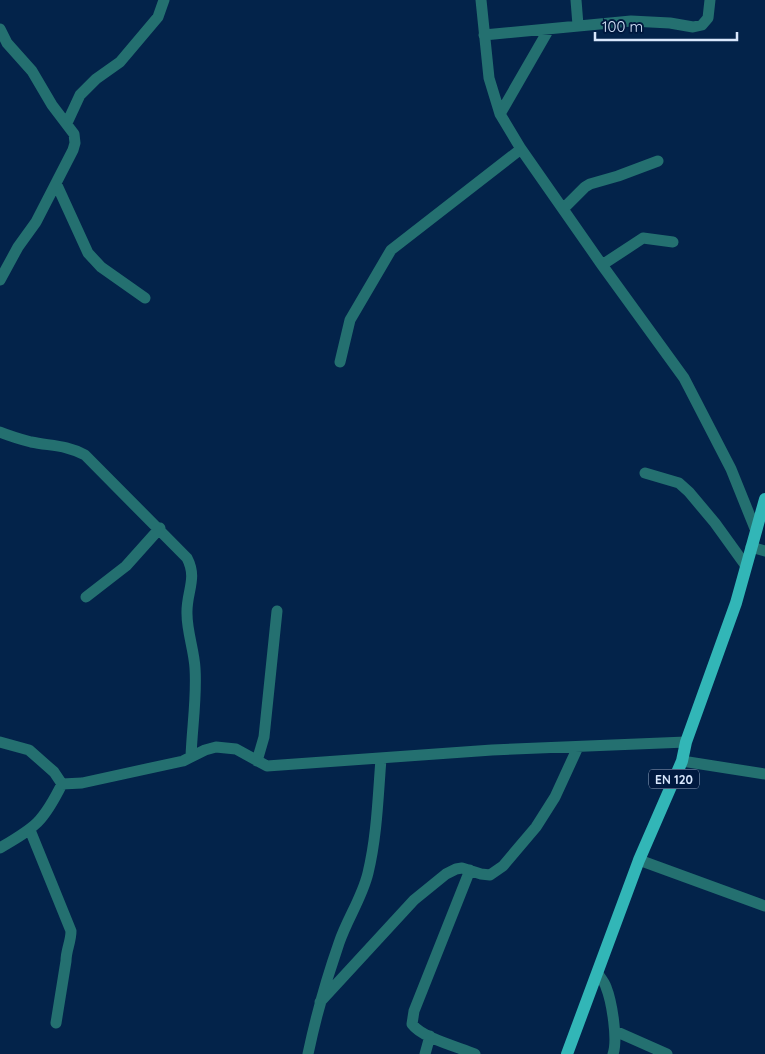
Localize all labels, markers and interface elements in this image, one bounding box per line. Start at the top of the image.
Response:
scale bar [595,10,738,42]
text: 100 m [602,17,643,36]
road number: EN 120 [649,770,699,789]

